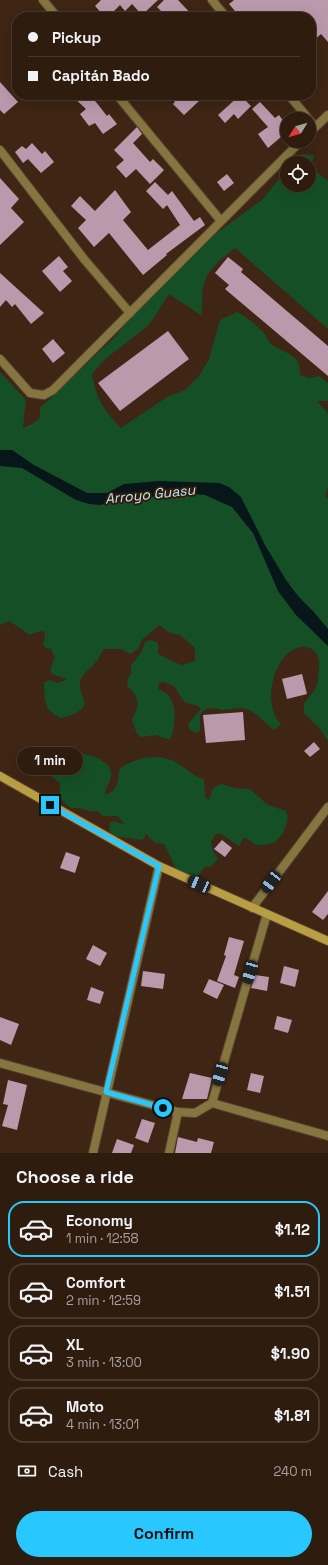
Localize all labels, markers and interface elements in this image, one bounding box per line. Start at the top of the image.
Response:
text: Pickup [52,28,101,47]
text: Capitán Bado [52,66,150,85]
north arrow [280,112,316,148]
map controls [280,112,316,192]
button: locate [280,156,316,192]
water label: Arroyo Guasu [104,480,197,508]
callout: 1 min [17,747,83,775]
text: 1 min [34,752,66,769]
route end [41,796,59,814]
car [259,869,283,895]
car [186,874,212,894]
car [241,959,259,985]
car [211,1061,229,1087]
route start [154,1099,172,1117]
text: Choose a ride [16,1165,134,1188]
icon: car [18,1211,54,1247]
text: Economy [66,1211,133,1230]
text: $1.12 [275,1220,310,1239]
text: 1 min · 12:58 [66,1230,139,1247]
icon: car [18,1273,54,1309]
text: Comfort [66,1273,126,1292]
text: $1.51 [274,1282,310,1301]
text: 2 min · 12:59 [66,1292,141,1309]
icon: car [18,1335,54,1371]
text: XL [66,1335,84,1354]
text: $1.90 [271,1344,310,1363]
text: 3 min · 13:00 [66,1354,142,1371]
icon: car [18,1397,54,1433]
text: Moto [66,1397,104,1416]
text: $1.81 [274,1406,310,1425]
text: 4 min · 13:01 [66,1416,139,1433]
icon: cash [16,1460,38,1482]
text: Cash [48,1462,83,1481]
text: 240 m [274,1463,312,1480]
button: Confirm [16,1511,312,1557]

